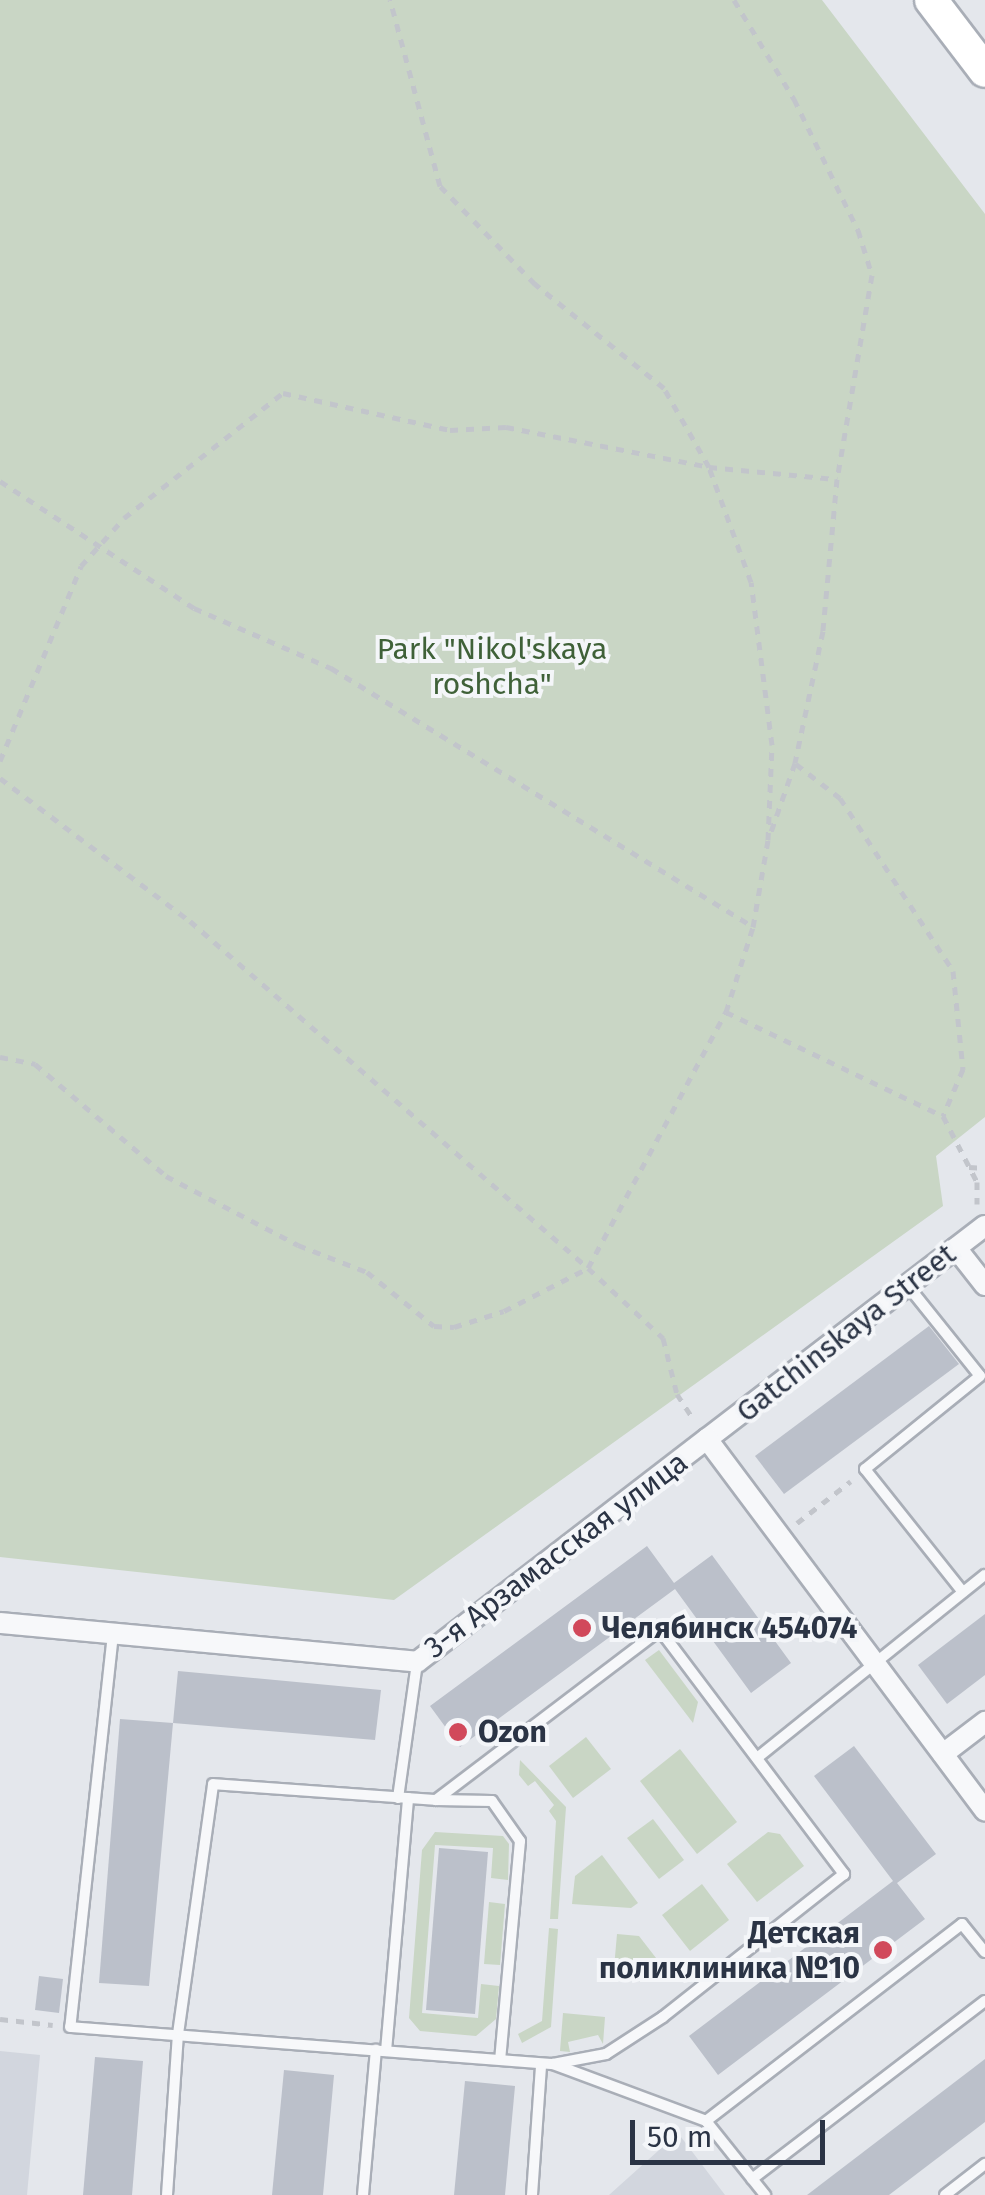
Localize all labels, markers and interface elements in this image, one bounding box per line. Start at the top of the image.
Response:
park label: Park "Nikol'skaya roshcha" [377,631,607,702]
street label: Gatchinskaya Street [729,1236,963,1430]
street label: 3-я Арзамасская улица [417,1444,695,1666]
place label: Челябинск 454074 [602,1610,857,1646]
marker: Челябинск 454074 [571,1617,593,1639]
place label: Ozon [478,1714,547,1750]
marker: Ozon [447,1721,469,1743]
place label: Детская поликлиника №10 [599,1915,860,1986]
marker: Детская поликлиника №10 [870,1937,896,1963]
scale bar [635,2100,830,2162]
text: 50 m [647,2119,712,2155]

